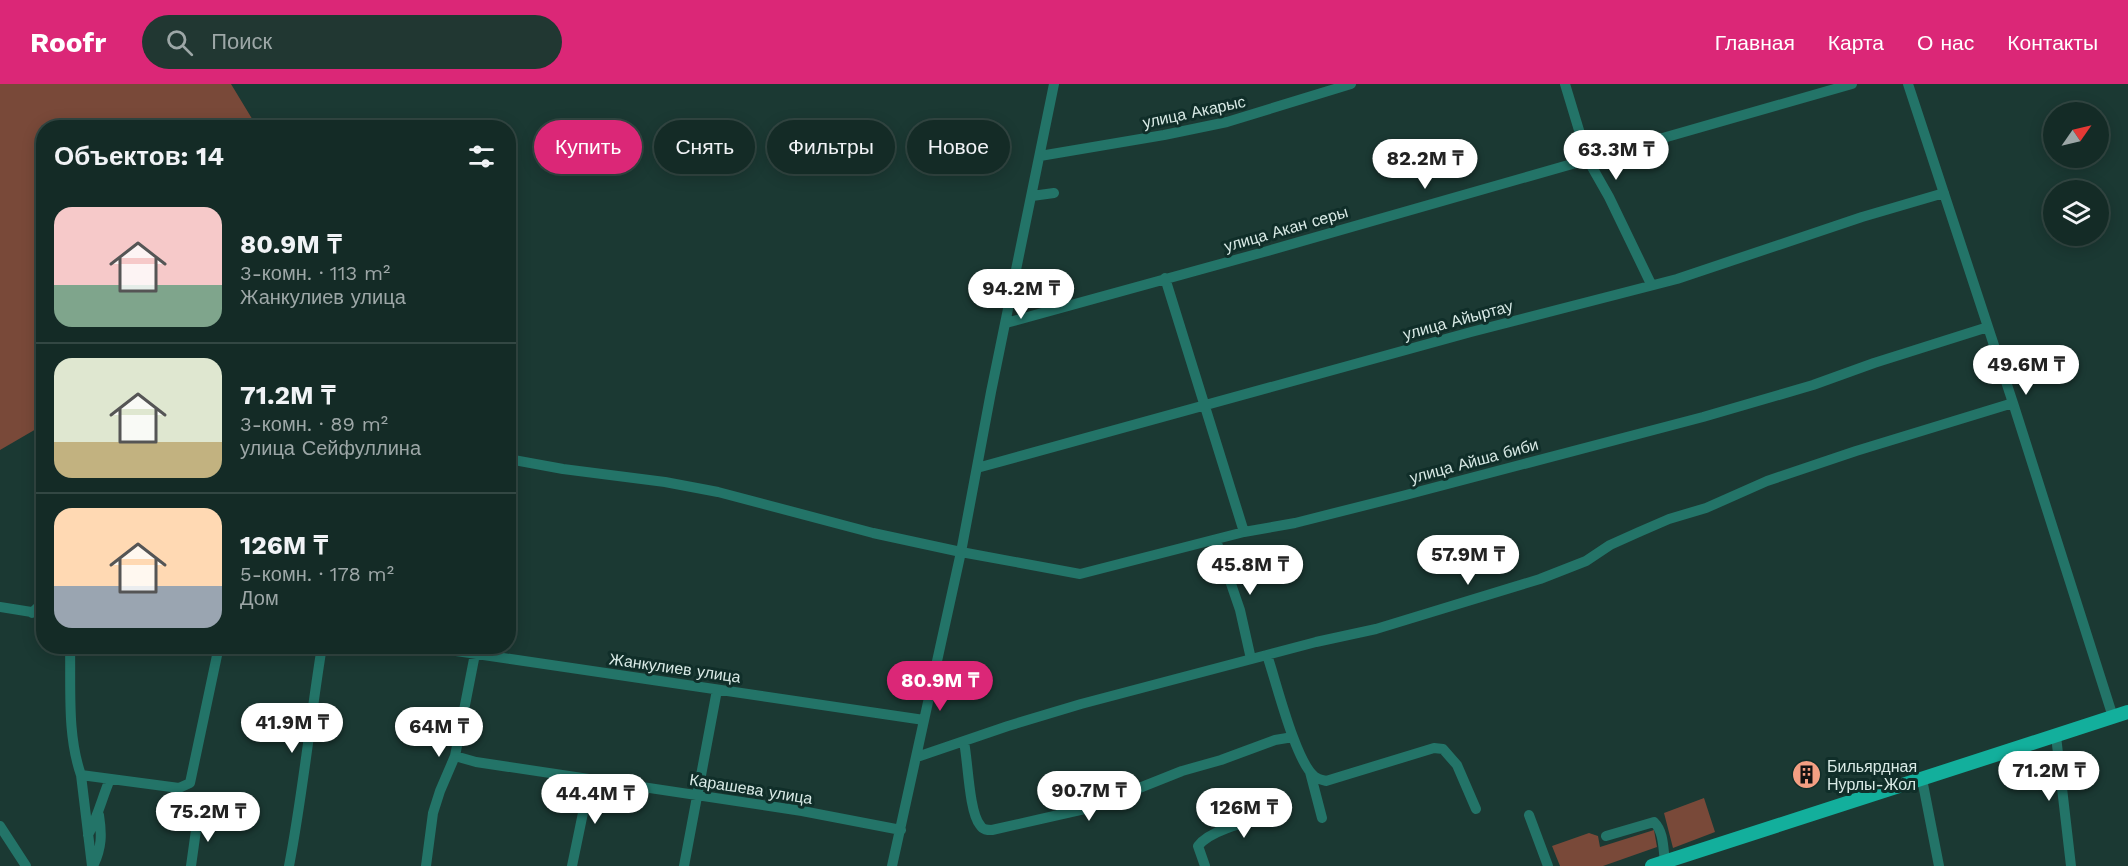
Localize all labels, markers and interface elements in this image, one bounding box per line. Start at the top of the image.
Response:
search box [142,15,562,69]
text: Roofr [30,26,106,59]
icon: search [163,26,196,59]
text: Поиск [211,29,272,54]
text: Главная [1715,30,1795,55]
text: Карта [1828,30,1884,55]
text: О нас [1917,30,1974,55]
text: Контакты [2007,30,2098,55]
street label: улица Акарыс [1141,92,1247,132]
north arrow [2043,102,2109,168]
map controls [2043,102,2109,246]
chip: Купить [534,120,642,174]
chip: Снять [654,120,755,174]
chip: Фильтры [767,120,895,174]
chip: Новое [907,120,1010,174]
pin: 63.3M ₸ [1561,130,1671,181]
text: 63.3M ₸ [1578,137,1654,161]
pin: 82.2M ₸ [1370,139,1480,190]
icon: filters [465,140,498,173]
text: Объектов: 14 [54,141,224,171]
text: 82.2M ₸ [1386,146,1464,170]
button: layers [2043,180,2109,246]
street label: улица Акан серы [1222,202,1350,256]
text: 80.9M ₸ [240,229,342,259]
icon: home [102,231,174,303]
text: 3-комн. · 113 m² [240,261,390,285]
pin: 94.2M ₸ [966,269,1076,320]
text: 94.2M ₸ [982,276,1060,300]
text: Жанкулиев улица [240,285,406,309]
street label: улица Айыртау [1401,296,1515,344]
pin: 49.6M ₸ [1971,345,2081,396]
text: 49.6M ₸ [1987,352,2065,376]
text: 71.2M ₸ [240,380,335,410]
icon: home [102,382,174,454]
text: 3-комн. · 89 m² [240,412,388,436]
street label: улица Айша биби [1408,435,1540,487]
text: улица Сейфуллина [240,436,421,460]
text: 126M ₸ [240,530,328,560]
icon: home [102,532,174,604]
pin: 57.9M ₸ [1413,535,1523,586]
text: 57.9M ₸ [1431,542,1505,566]
pin: 45.8M ₸ [1195,545,1305,596]
text: 45.8M ₸ [1211,552,1289,576]
text: 5-комн. · 178 m² [240,562,394,586]
text: Дом [240,586,279,610]
street label: Жанкулиев улица [608,649,742,687]
pin: 80.9M ₸ [885,661,995,712]
text: 80.9M ₸ [901,668,979,692]
pin: 41.9M ₸ [237,703,347,754]
pin: 64M ₸ [397,707,481,758]
text: 41.9M ₸ [255,710,329,734]
text: 64M ₸ [409,714,469,738]
pin: 71.2M ₸ [1994,751,2104,802]
place label: Бильярдная Нурлы-Жол [1827,757,1917,794]
text: 71.2M ₸ [2012,758,2086,782]
building icon: Бильярдная Нурлы-Жол [1790,759,1822,791]
street label: Карашева улица [688,770,814,808]
pin: 90.7M ₸ [1034,771,1144,822]
pin: 44.4M ₸ [540,774,650,825]
text: 90.7M ₸ [1051,778,1127,802]
text: 44.4M ₸ [555,781,635,805]
pin: 126M ₸ [1195,788,1293,839]
pin: 75.2M ₸ [153,792,263,843]
text: 126M ₸ [1210,795,1278,819]
text: 75.2M ₸ [170,799,246,823]

